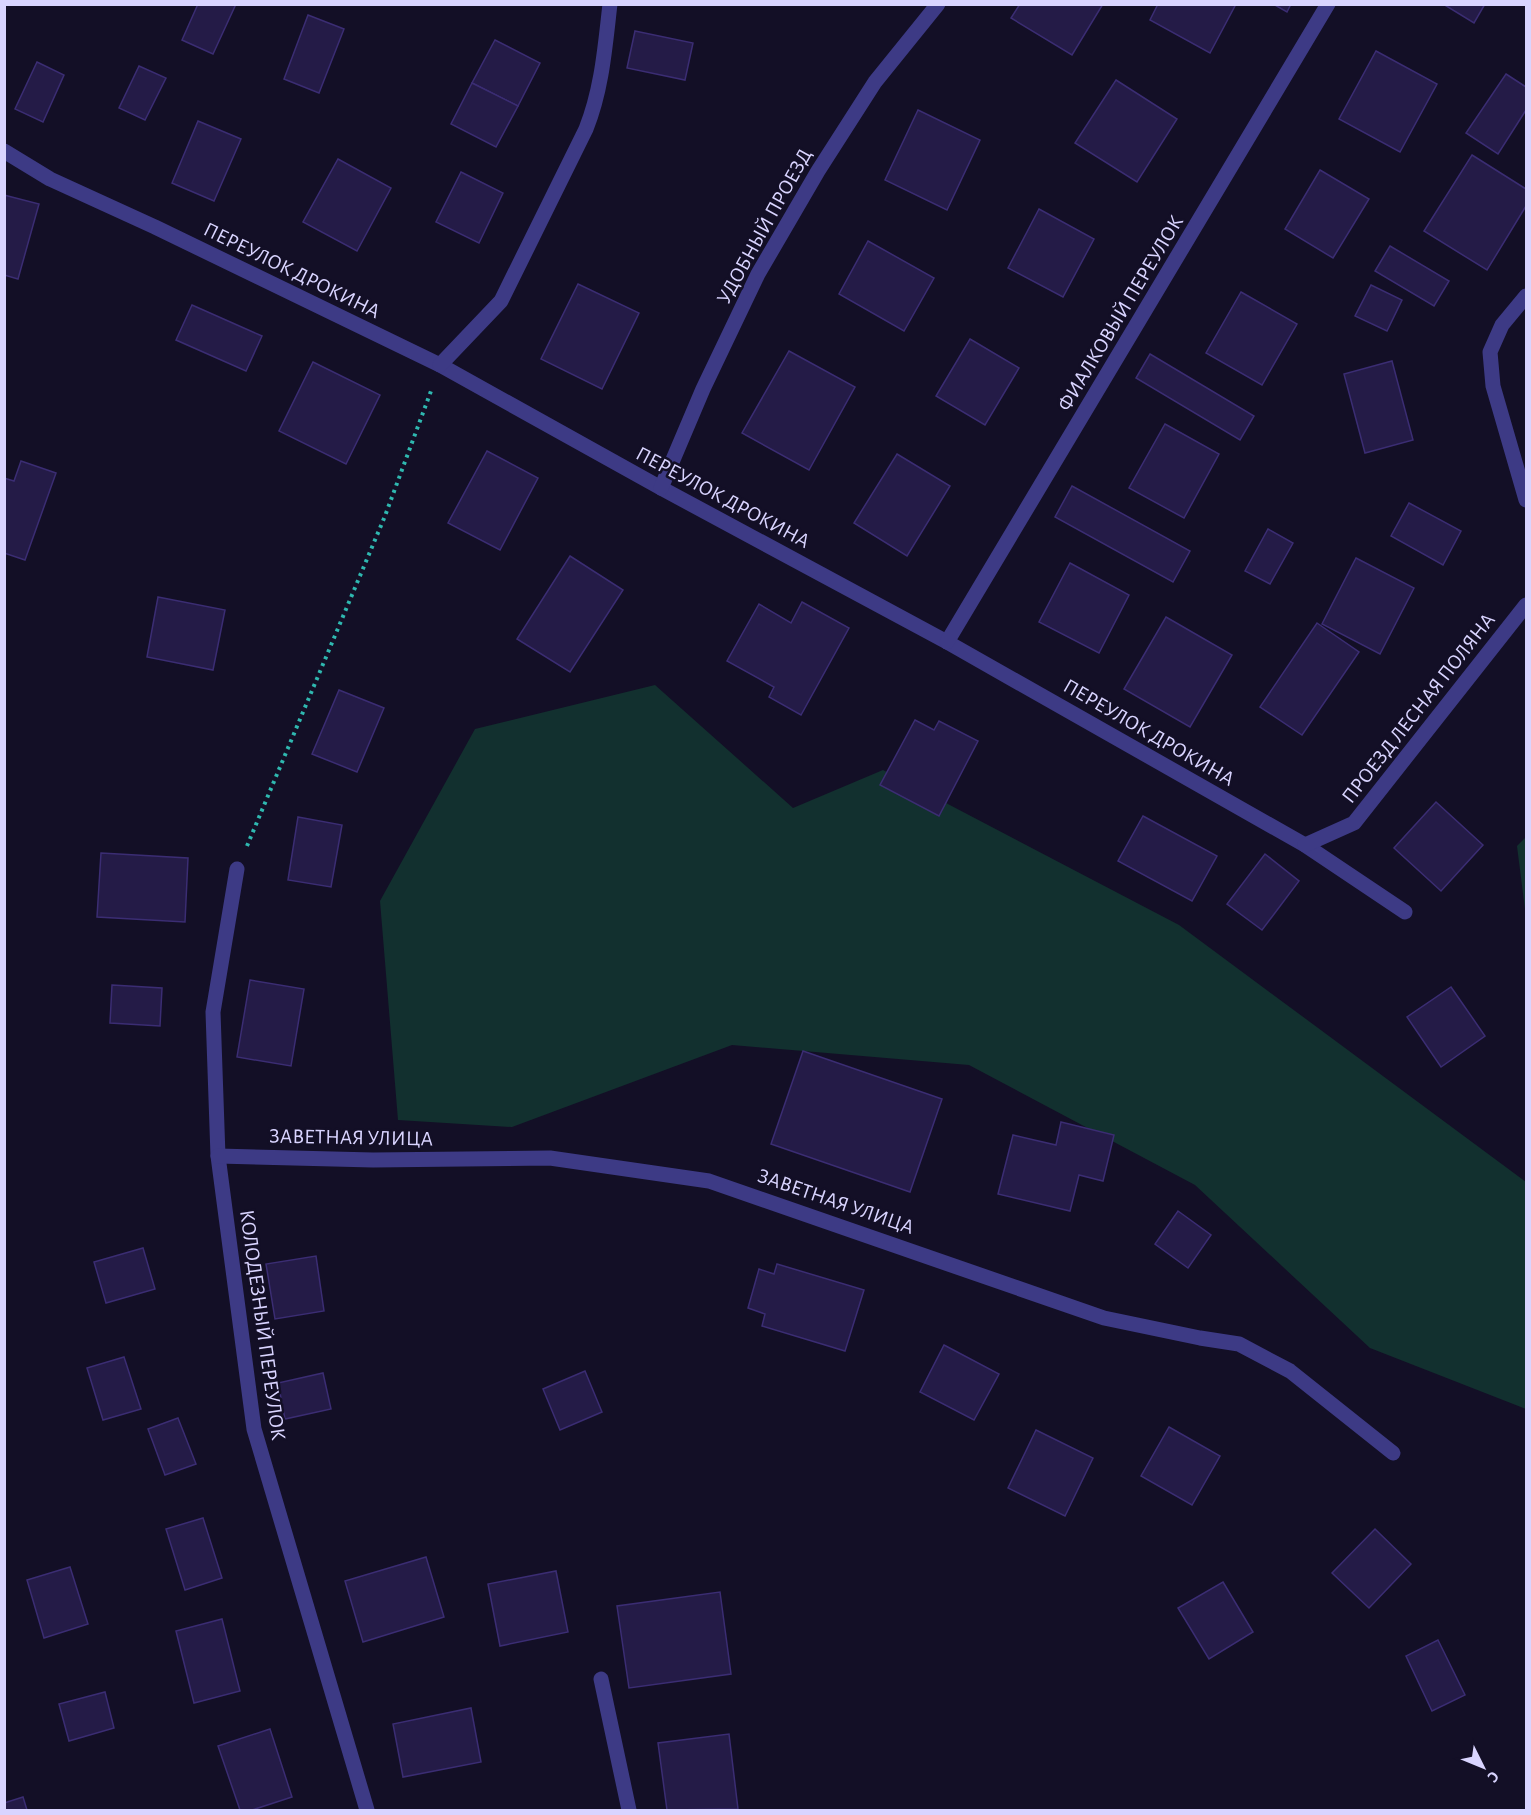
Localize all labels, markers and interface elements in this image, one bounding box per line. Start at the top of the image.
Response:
street label: УДОБНЫЙ ПРОЕЗД [712,145,816,307]
street label: ФИАЛКОВЫЙ ПЕРЕУЛОК [1053,211,1187,415]
street label: ПЕРЕУЛОК ДРОКИНА [200,219,383,322]
street label: ПЕРЕУЛОК ДРОКИНА [632,443,813,552]
street label: ПРОЕЗД ЛЕСНАЯ ПОЛЯНА [1338,609,1499,807]
street label: ПЕРЕУЛОК ДРОКИНА [1060,675,1238,790]
street label: ЗАВЕТНАЯ УЛИЦА [269,1126,433,1149]
street label: ЗАВЕТНАЯ УЛИЦА [755,1165,917,1238]
street label: КОЛОДЕЗНЫЙ ПЕРЕУЛОК [236,1208,290,1442]
north arrow [1453,1737,1513,1797]
text: С [1484,1768,1502,1785]

